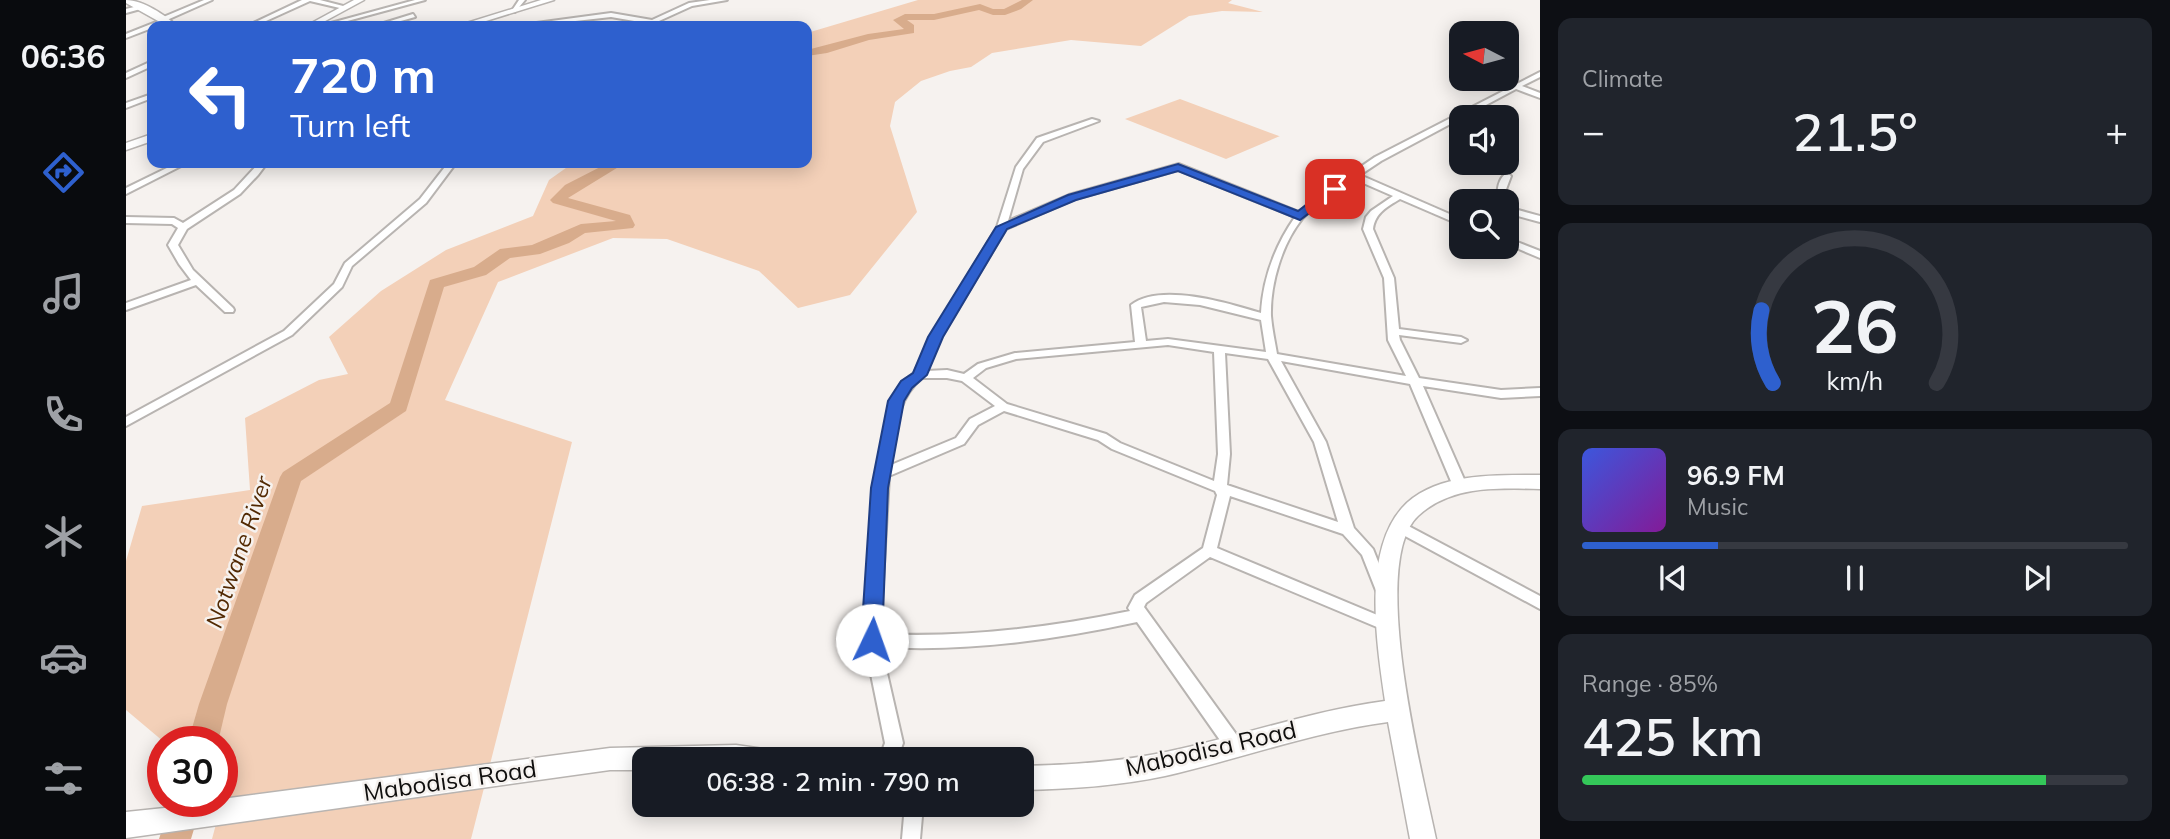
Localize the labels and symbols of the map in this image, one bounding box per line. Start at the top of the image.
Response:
north arrow [1449,21,1519,91]
pin [1305,159,1365,219]
water label: Notwane River [199,471,279,631]
position arrow [835,603,909,677]
street label: Mabodisa Road [1122,714,1299,782]
speed limit sign: 30 [147,726,238,817]
street label: Mabodisa Road [361,753,538,807]

